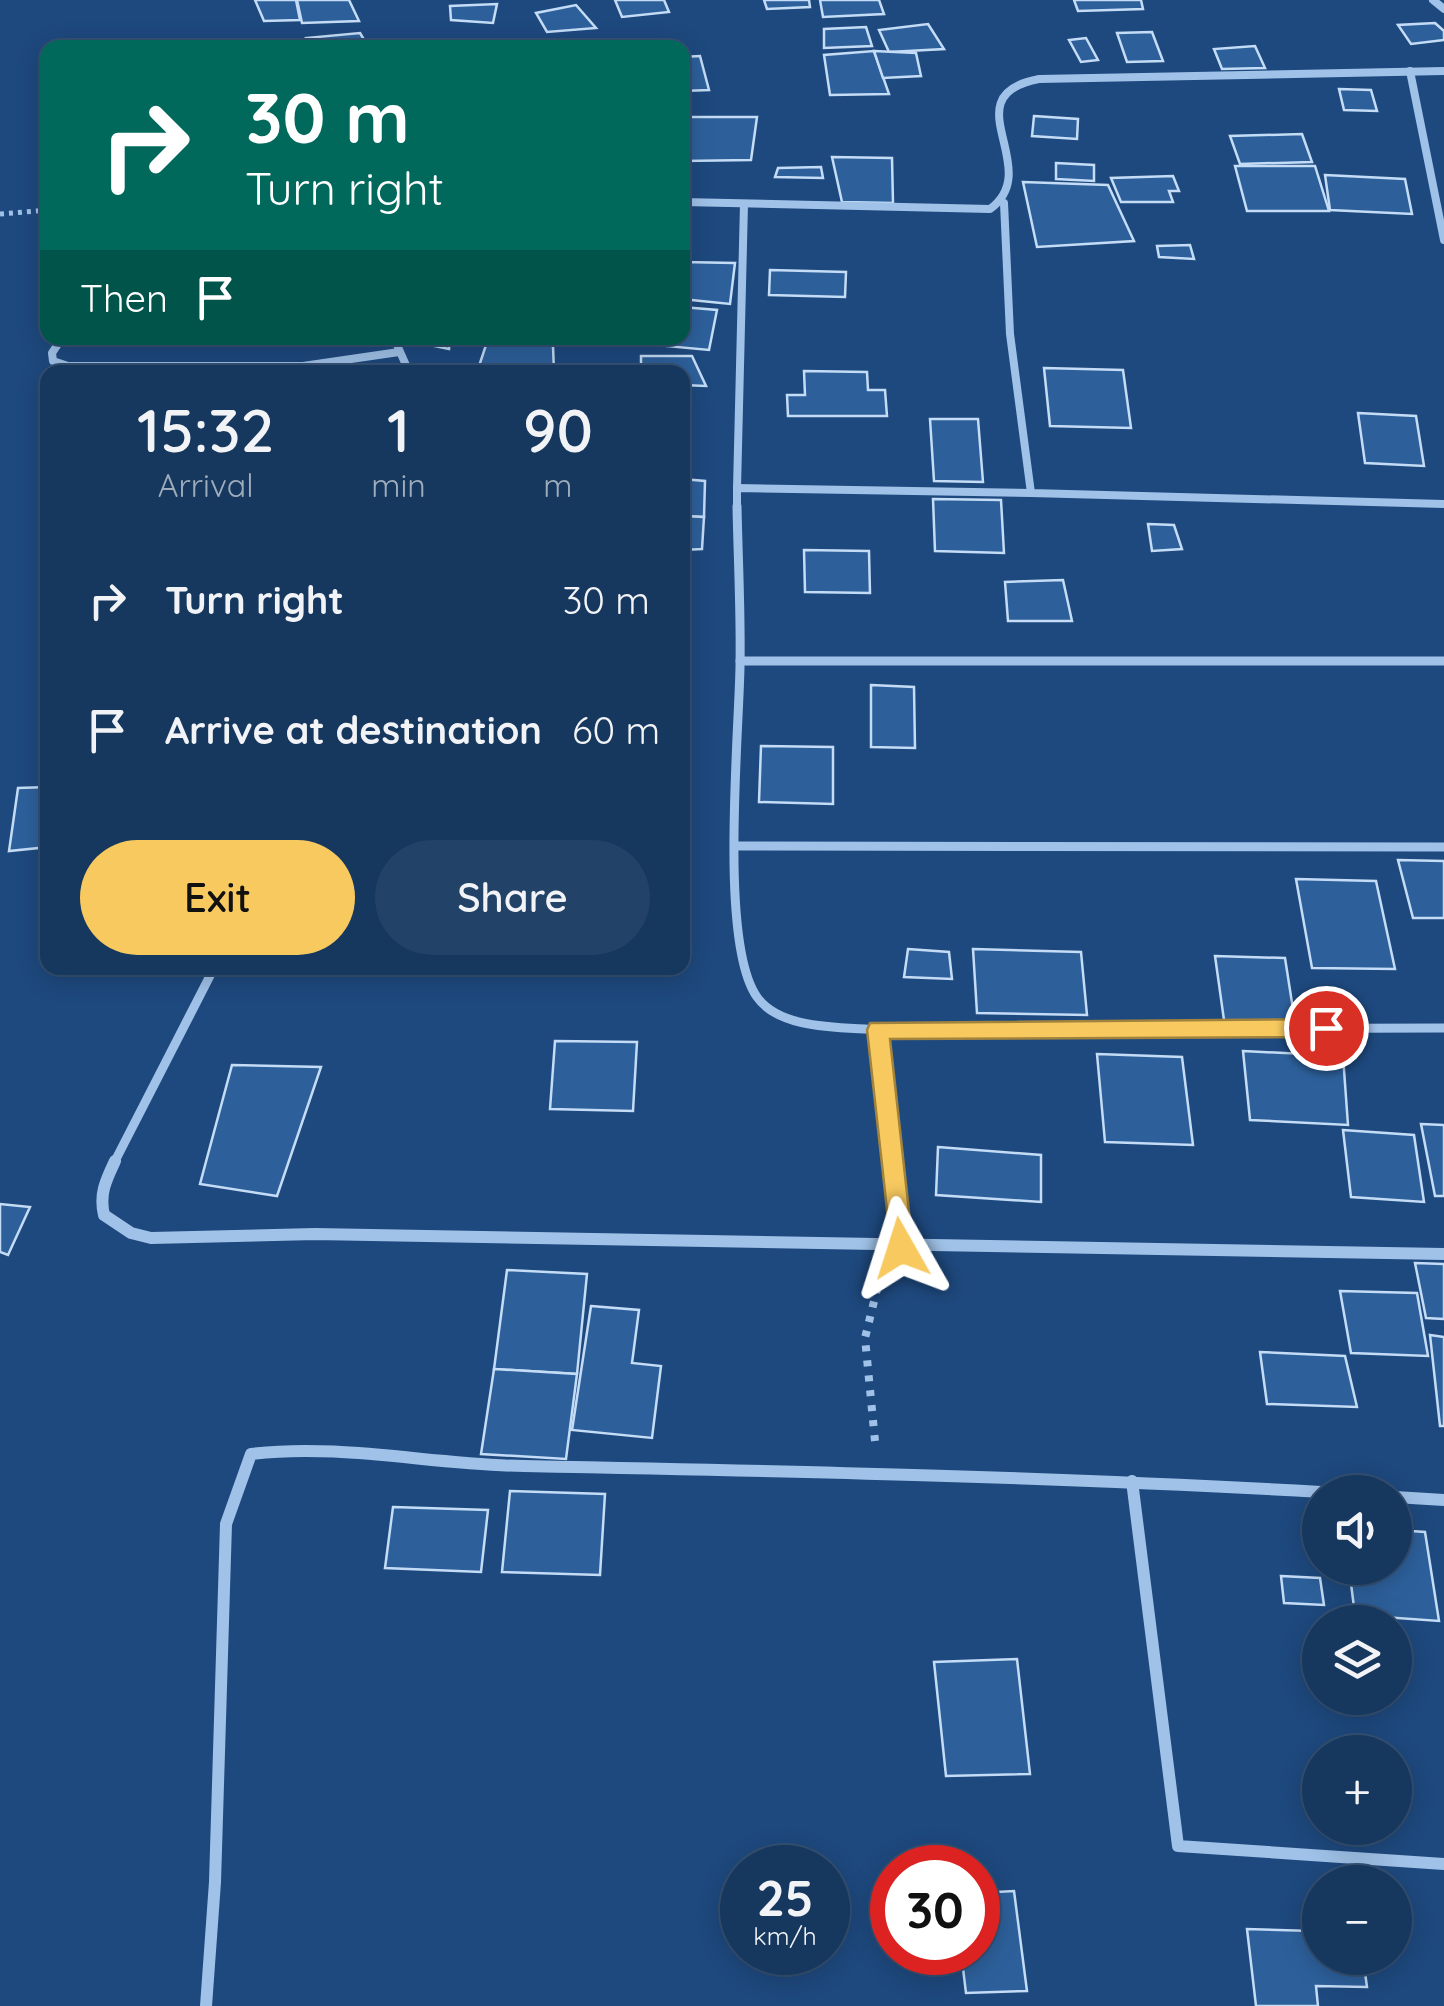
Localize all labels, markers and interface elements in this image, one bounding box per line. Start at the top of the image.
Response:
text: 30 m [245,73,410,161]
icon: right [80,80,210,210]
text: Turn right [245,160,444,216]
icon: arrive [188,270,243,325]
text: Then [80,274,168,322]
text: 15:32 [137,392,274,467]
text: 1 [387,392,410,467]
text: 90 [523,392,593,467]
text: Arrival [158,465,254,505]
text: min [371,465,426,505]
text: m [543,465,572,505]
icon: right [80,573,135,628]
text: Turn right [165,576,344,624]
text: 30 m [562,576,650,624]
icon: arrive [80,703,135,758]
text: Arrive at destination [165,706,542,754]
text: 60 m [572,706,660,754]
button: Exit [80,840,355,955]
button: Share [375,840,650,955]
pin [1284,986,1369,1071]
icon: arrive [1299,1001,1354,1056]
position arrow [849,1196,953,1300]
map controls [1302,1475,1412,1975]
button: sound [1302,1475,1412,1585]
button: layers [1302,1605,1412,1715]
button: + [1302,1735,1412,1845]
speed limit sign: 30 [870,1845,1000,1975]
button: − [1302,1865,1412,1975]
text: 25 [756,1866,814,1929]
text: km/h [753,1920,817,1951]

